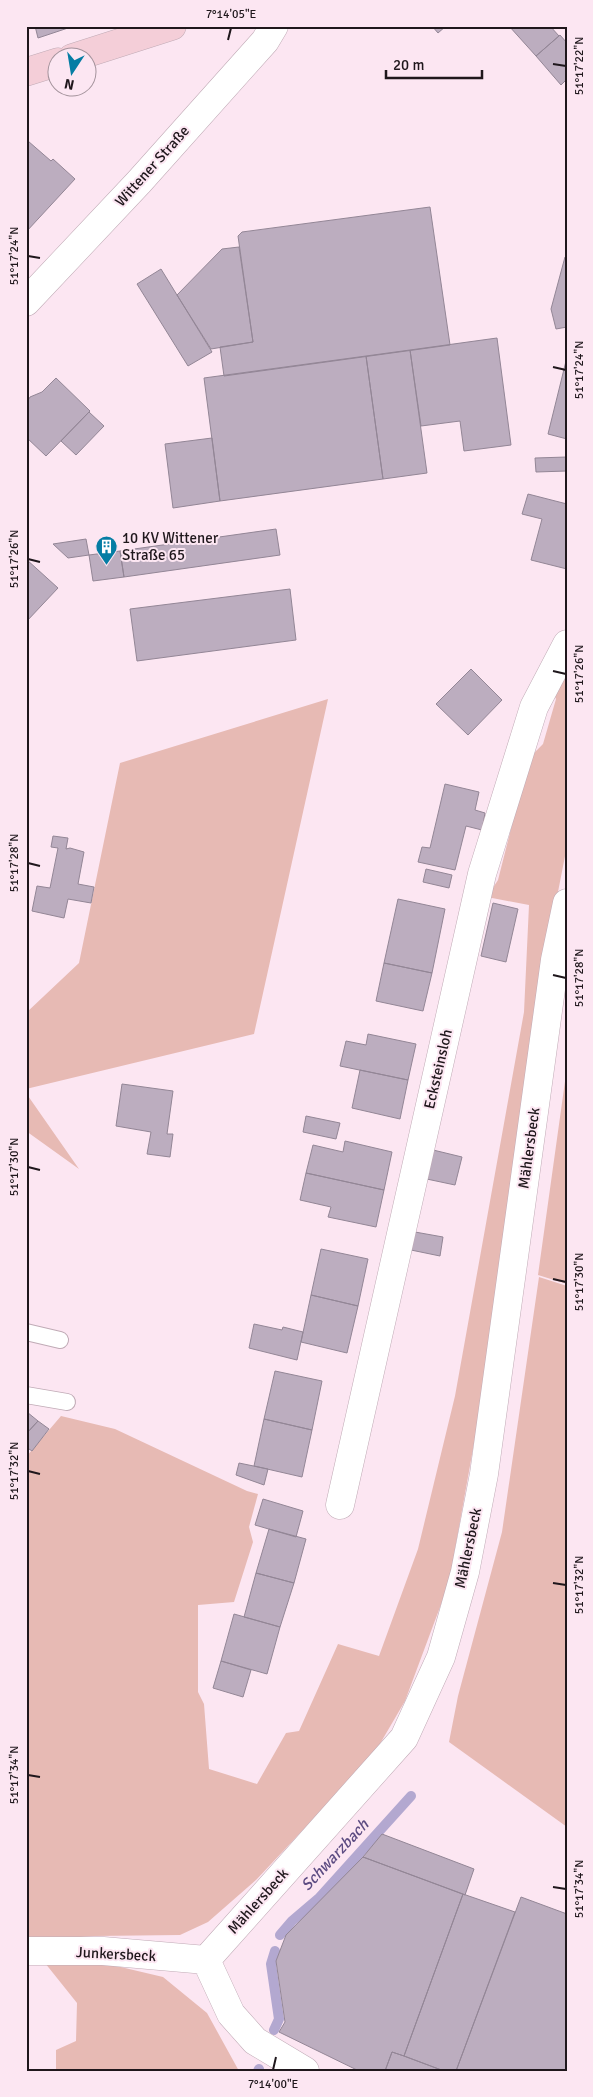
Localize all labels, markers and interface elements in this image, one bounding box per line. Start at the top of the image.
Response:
text: 7°14'05"E [206,7,257,22]
text: 51°17'22"N [572,37,587,95]
north arrow [48,48,98,98]
scale bar [386,48,482,80]
text: 20 m [393,56,424,74]
text: N [63,75,76,94]
street label: Wittener Straße [111,122,193,210]
text: 51°17'24"N [7,227,22,285]
text: 51°17'24"N [572,341,587,399]
place label: 10 KV Wittener Straße 65 [122,529,219,564]
text: 51°17'26"N [7,530,22,588]
building icon: 10 KV Wittener Straße 65 [94,535,118,566]
text: 51°17'26"N [572,645,587,703]
text: 51°17'28"N [7,834,22,892]
text: 51°17'28"N [572,949,587,1007]
street label: Ecksteinsloh [420,1027,456,1111]
street label: Mählersbeck [514,1106,544,1190]
text: 51°17'30"N [7,1138,22,1196]
text: 51°17'30"N [572,1253,587,1311]
text: 51°17'32"N [7,1442,22,1500]
street label: Mählersbeck [451,1506,485,1590]
text: 51°17'32"N [572,1556,587,1614]
text: 51°17'34"N [7,1746,22,1804]
water label: Schwarzbach [297,1814,374,1895]
text: 51°17'34"N [572,1860,587,1918]
street label: Mählersbeck [224,1864,292,1937]
street label: Junkersbeck [76,1943,157,1965]
text: 7°14'00"E [248,2077,299,2092]

